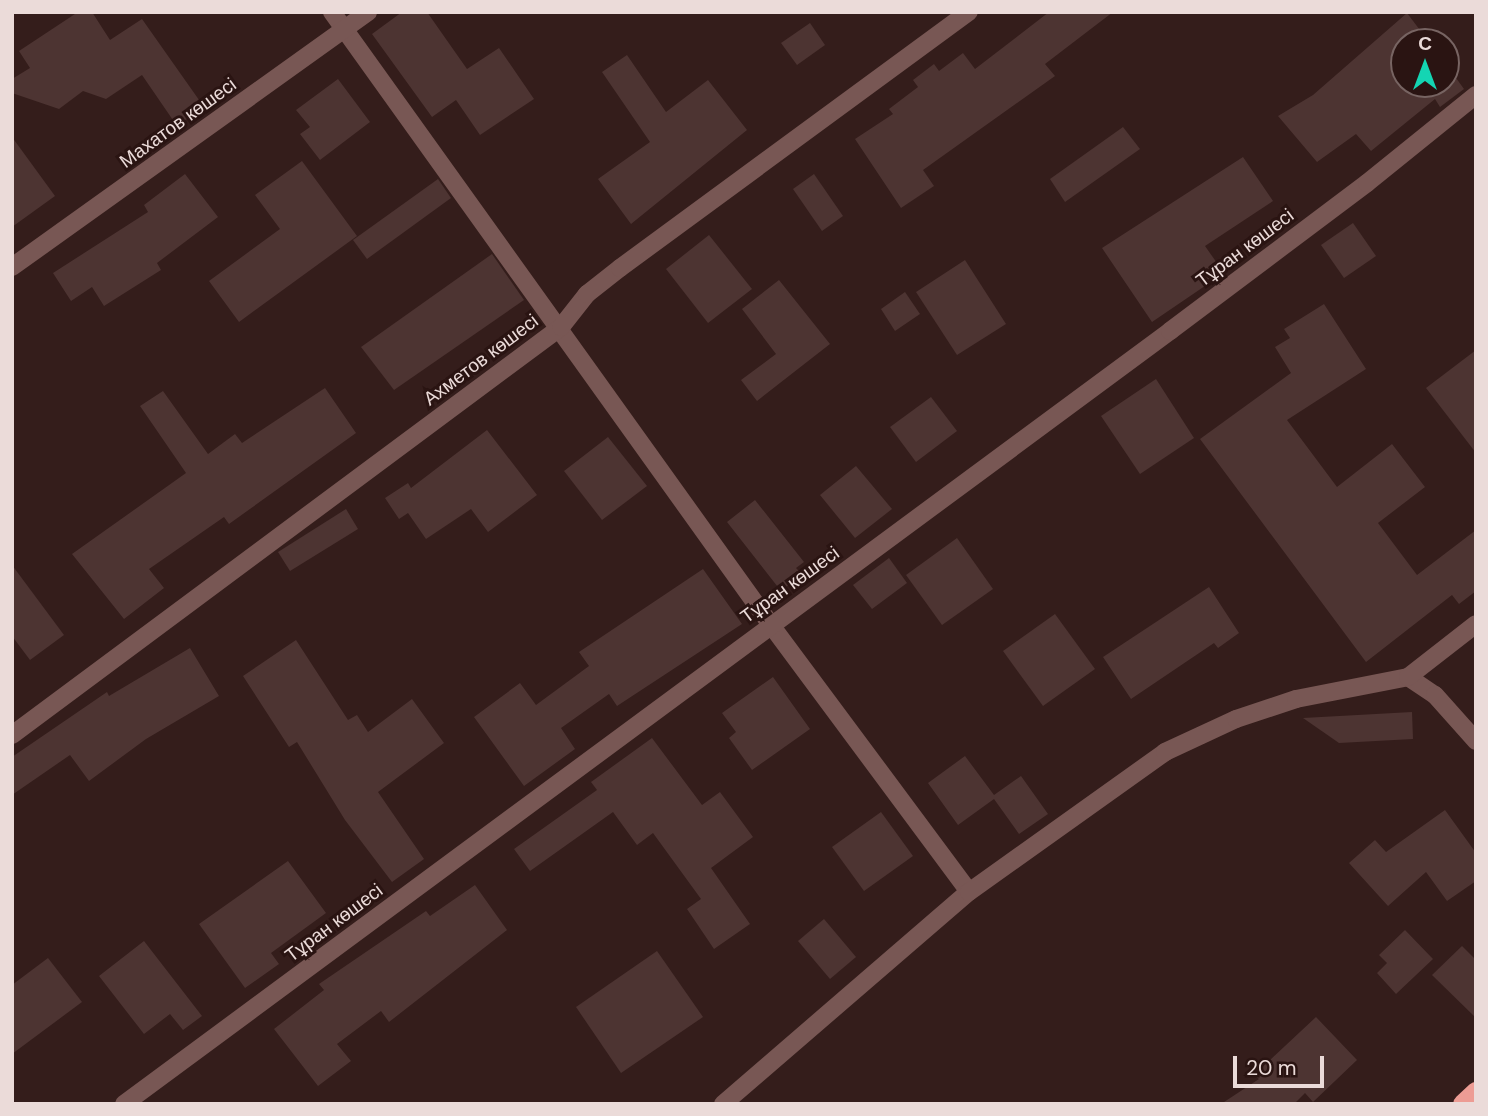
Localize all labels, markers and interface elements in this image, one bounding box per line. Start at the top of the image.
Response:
north arrow [1390,28,1460,98]
text: С [1418,31,1432,56]
street label: Махатов көшесі [115,73,241,173]
street label: Тұран көшесі [1192,204,1298,292]
street label: Ахметов көшесі [419,309,543,411]
street label: Тұран көшесі [736,542,844,628]
street label: Тұран көшесі [281,879,387,967]
scale bar [1236,1042,1327,1086]
text: 20 m [1246,1054,1297,1082]

